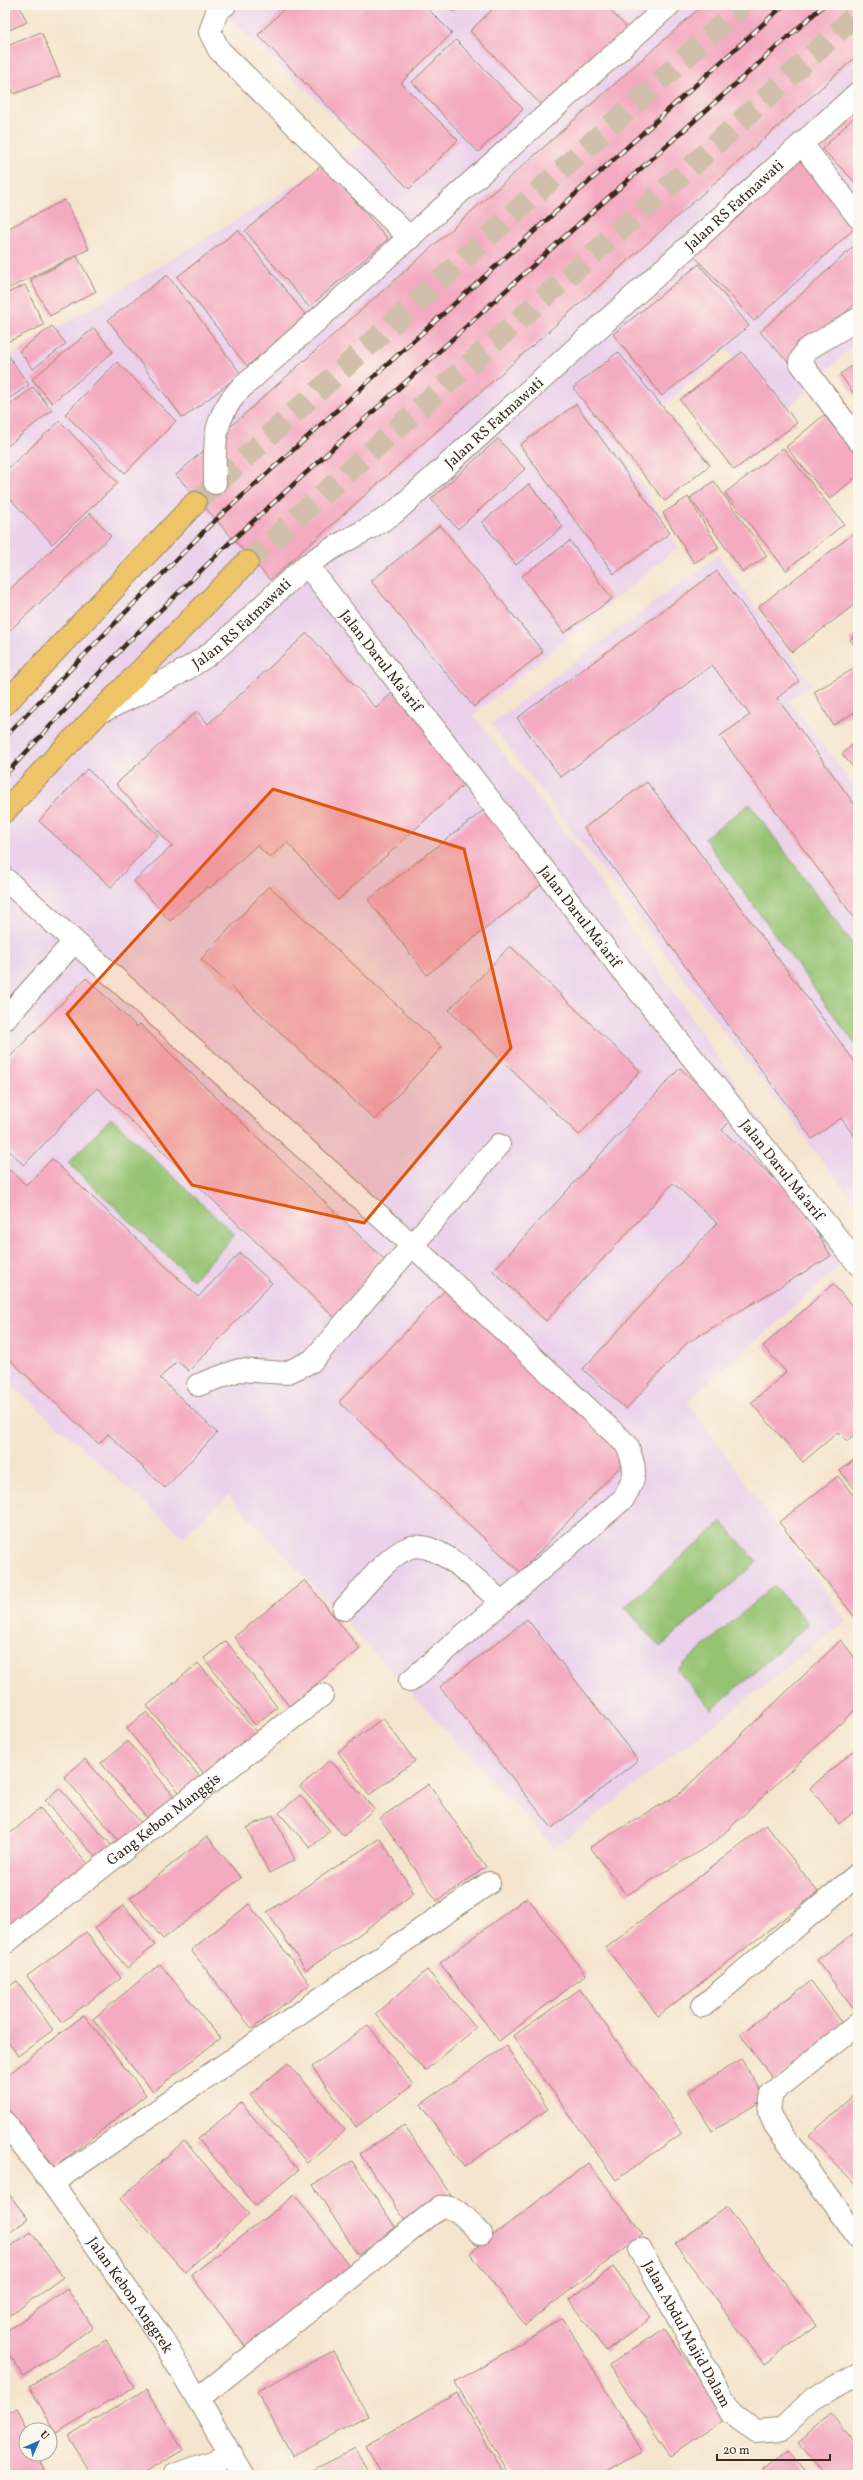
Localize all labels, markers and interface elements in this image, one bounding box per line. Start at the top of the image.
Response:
street label: Jalan RS Fatmawati [681,156,789,257]
street label: Jalan RS Fatmawati [441,373,549,474]
street label: Jalan RS Fatmawati [188,574,297,675]
street label: Jalan Darul Ma'arif [334,606,428,718]
street label: Jalan Darul Ma'arif [533,862,626,974]
street label: Jalan Darul Ma'arif [734,1116,829,1227]
street label: Gang Kebon Manggis [103,1769,226,1872]
street label: Jalan Kebon Anggrek [81,2233,177,2358]
street label: Jalan Abdul Majid Dalam [637,2257,735,2412]
north arrow [18,2422,58,2462]
text: U [36,2428,52,2444]
scale bar [717,2436,830,2462]
text: 20 m [723,2443,750,2459]

